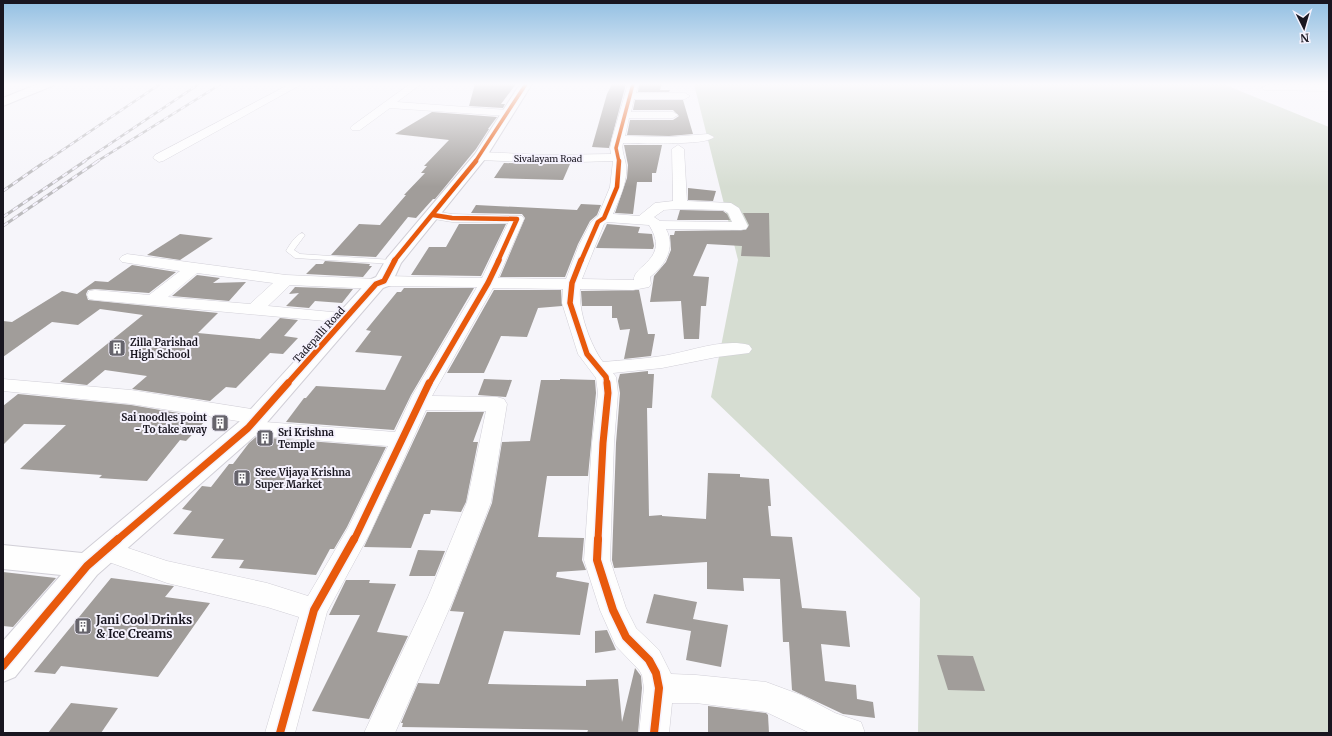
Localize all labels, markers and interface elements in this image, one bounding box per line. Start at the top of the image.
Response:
north arrow [1284,8,1324,48]
text: N [1300,31,1310,45]
street label: Sivalayam Road [514,153,583,164]
street label: Tadepalli Road [290,304,348,366]
place label: Zilla Parishad High School [130,336,198,361]
building icon: Zilla Parishad High School [107,338,127,358]
place label: Sai noodles point - To take away [121,411,207,436]
building icon: Sai noodles point - To take away [210,413,230,433]
place label: Sri Krishna Temple [278,426,334,451]
building icon: Sri Krishna Temple [255,428,275,448]
place label: Sree Vijaya Krishna Super Market [255,466,351,491]
building icon: Sree Vijaya Krishna Super Market [232,468,252,488]
place label: Jani Cool Drinks & Ice Creams [95,612,192,641]
building icon: Jani Cool Drinks & Ice Creams [73,616,93,636]

